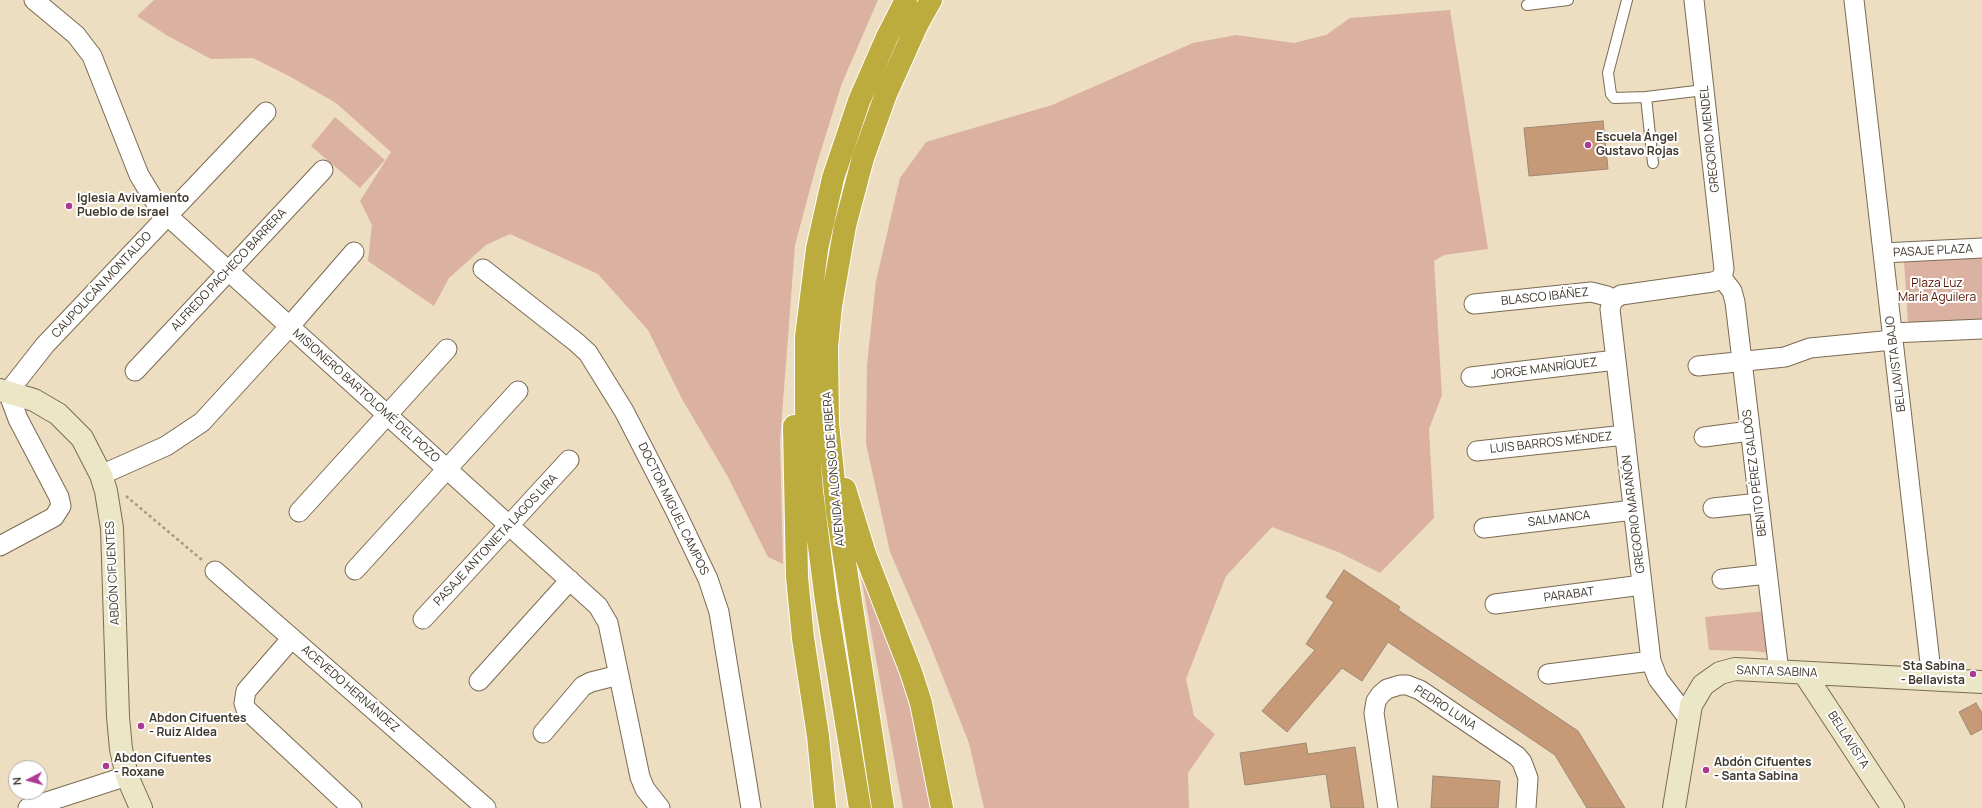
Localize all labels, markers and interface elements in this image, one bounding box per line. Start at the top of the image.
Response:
street label: GREGORIO MENDEL [1697,85,1723,193]
place label: Escuela Ángel Gustavo Rojas [1596,131,1679,159]
marker: Escuela Ángel Gustavo Rojas [1583,140,1593,150]
place label: Iglesia Avivamiento Pueblo de Israel [77,192,189,220]
marker: Iglesia Avivamiento Pueblo de Israel [64,201,74,211]
street label: ALFREDO PACHECO BARRERA [168,206,290,334]
street label: CAUPOLICÁN MONTALDO [49,229,155,341]
street label: PASAJE PLAZA [1893,242,1973,260]
park label: Plaza Luz María Aguilera [1898,277,1976,305]
street label: BLASCO IBÁÑEZ [1500,285,1590,309]
street label: BELLAVISTA BAJO [1883,315,1909,413]
street label: MISIONERO BARTOLOMÉ DEL POZO [289,326,443,466]
street label: JORGE MANRÍQUEZ [1490,355,1598,383]
street label: AVENIDA ALONSO DE RIBERA [820,391,848,547]
street label: BENITO PÉREZ GALDÓS [1740,409,1770,537]
street label: LUIS BARROS MÉNDEZ [1489,429,1613,457]
street label: DOCTOR MIGUEL CAMPOS [635,440,711,578]
street label: GREGORIO MARAÑÓN [1620,454,1648,574]
street label: PASAJE ANTONIETA LAGOS LIRA [431,471,561,609]
street label: SALMANCA [1527,508,1591,530]
street label: ABDÓN CIFUENTES [103,521,123,625]
street label: PARABAT [1543,585,1595,605]
street label: ACEVEDO HERNÁNDEZ [298,643,402,735]
place label: Sta Sabina - Bellavista [1901,660,1965,688]
street label: SANTA SABINA [1736,663,1818,681]
marker: Sta Sabina - Bellavista [1968,669,1978,679]
street label: PEDRO LUNA [1411,683,1479,733]
street label: BELLAVISTA [1824,709,1872,771]
place label: Abdon Cifuentes - Ruiz Aldea [149,712,247,740]
marker: Abdon Cifuentes - Ruiz Aldea [136,721,146,731]
place label: Abdon Cifuentes - Roxane [114,752,212,780]
place label: Abdón Cifuentes - Santa Sabina [1714,756,1812,784]
north arrow [8,760,48,800]
marker: Abdon Cifuentes - Roxane [101,761,111,771]
marker: Abdón Cifuentes - Santa Sabina [1701,765,1711,775]
text: N [9,776,24,786]

